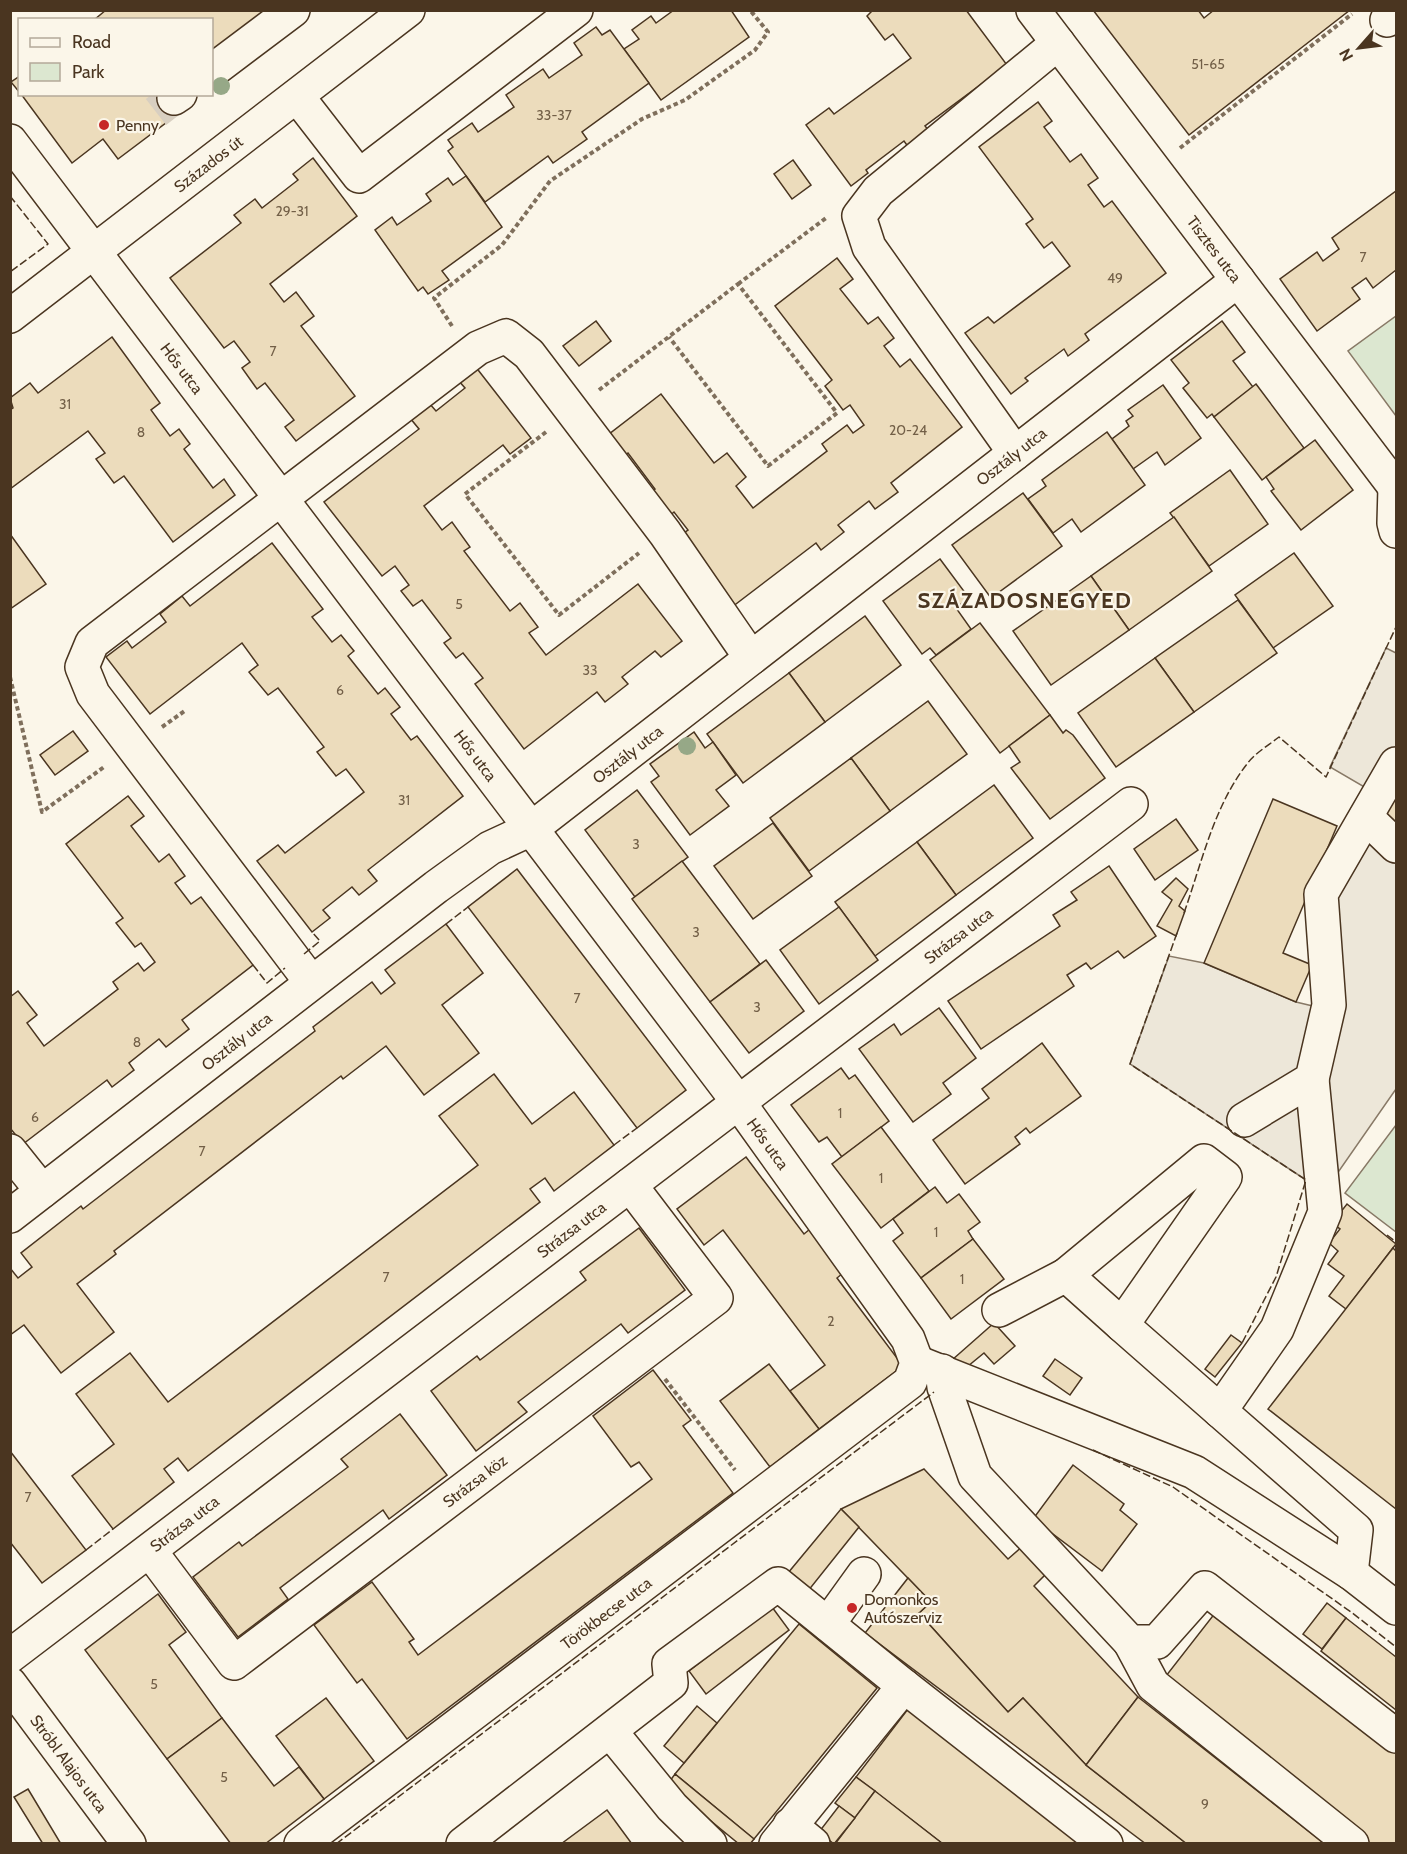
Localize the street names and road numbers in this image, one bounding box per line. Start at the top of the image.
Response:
street label: Százados út [170,131,247,196]
street label: Tisztes utca [1183,212,1245,286]
street label: Hős utca [156,339,207,398]
street label: Osztály utca [973,423,1051,490]
street label: Osztály utca [589,721,667,788]
street label: Hős utca [450,727,501,785]
street label: Strázsa utca [920,903,997,968]
street label: Osztály utca [198,1008,276,1075]
street label: Hős utca [743,1114,793,1174]
street label: Strázsa utca [533,1197,610,1262]
street label: Strázsa köz [439,1450,511,1511]
street label: Strázsa utca [147,1492,223,1556]
street label: Törökbecse utca [557,1573,656,1654]
street label: Stróbl Alajos utca [26,1711,111,1817]

